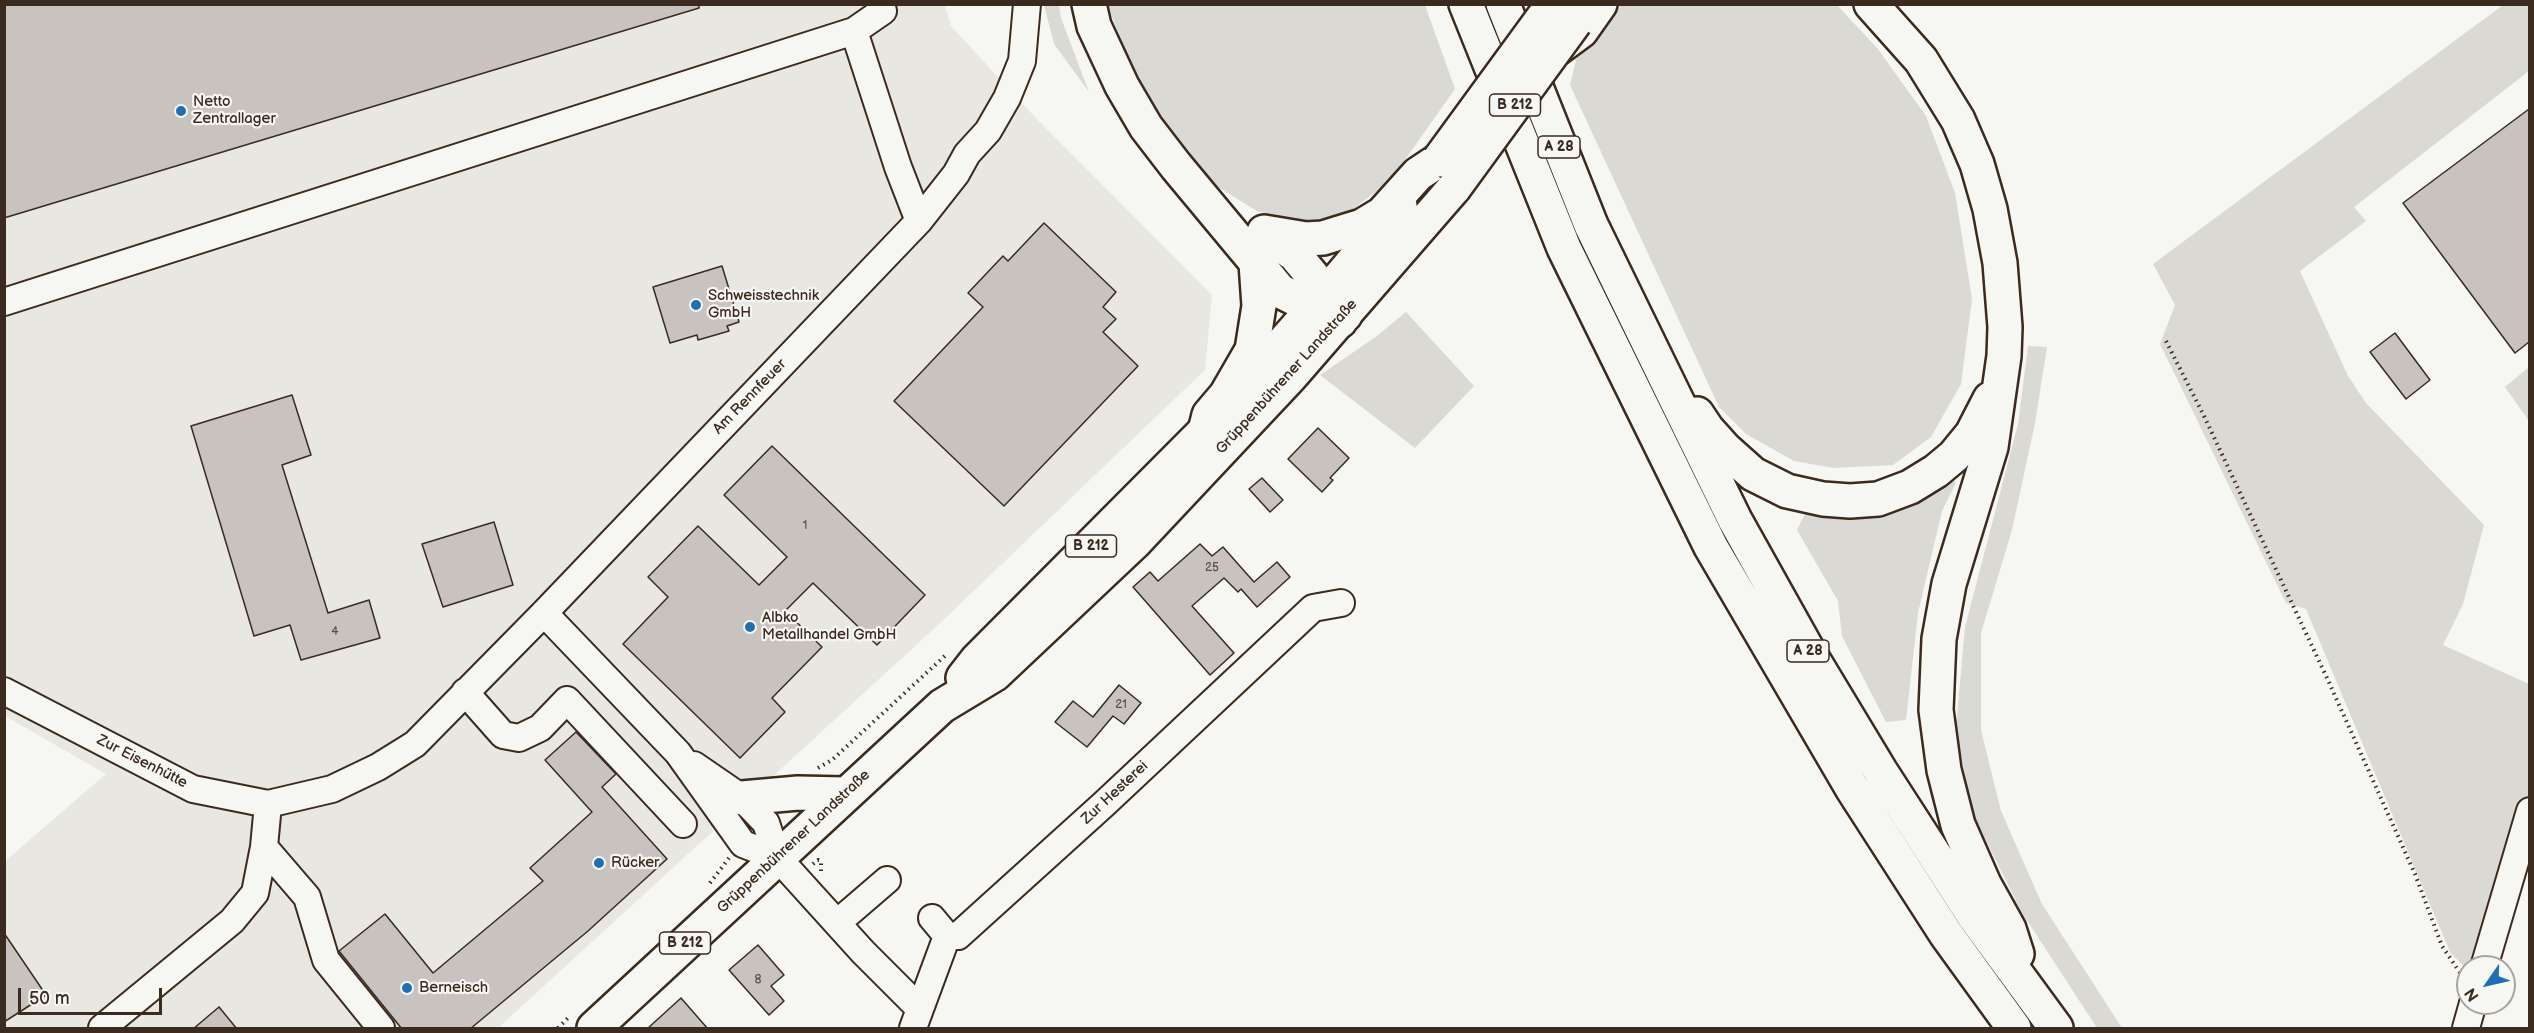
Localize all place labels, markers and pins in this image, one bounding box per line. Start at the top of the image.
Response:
place label: Netto Zentrallager [193,93,276,128]
marker: Netto Zentrallager [174,104,188,118]
place label: Schweisstechnik GmbH [708,287,819,322]
marker: Schweisstechnik GmbH [689,298,703,312]
place label: Albko Metallhandel GmbH [762,609,897,644]
marker: Albko Metallhandel GmbH [743,620,757,634]
place label: Rücker [611,854,659,872]
marker: Rücker [592,856,606,870]
place label: Berneisch [419,979,488,997]
marker: Berneisch [400,981,414,995]

